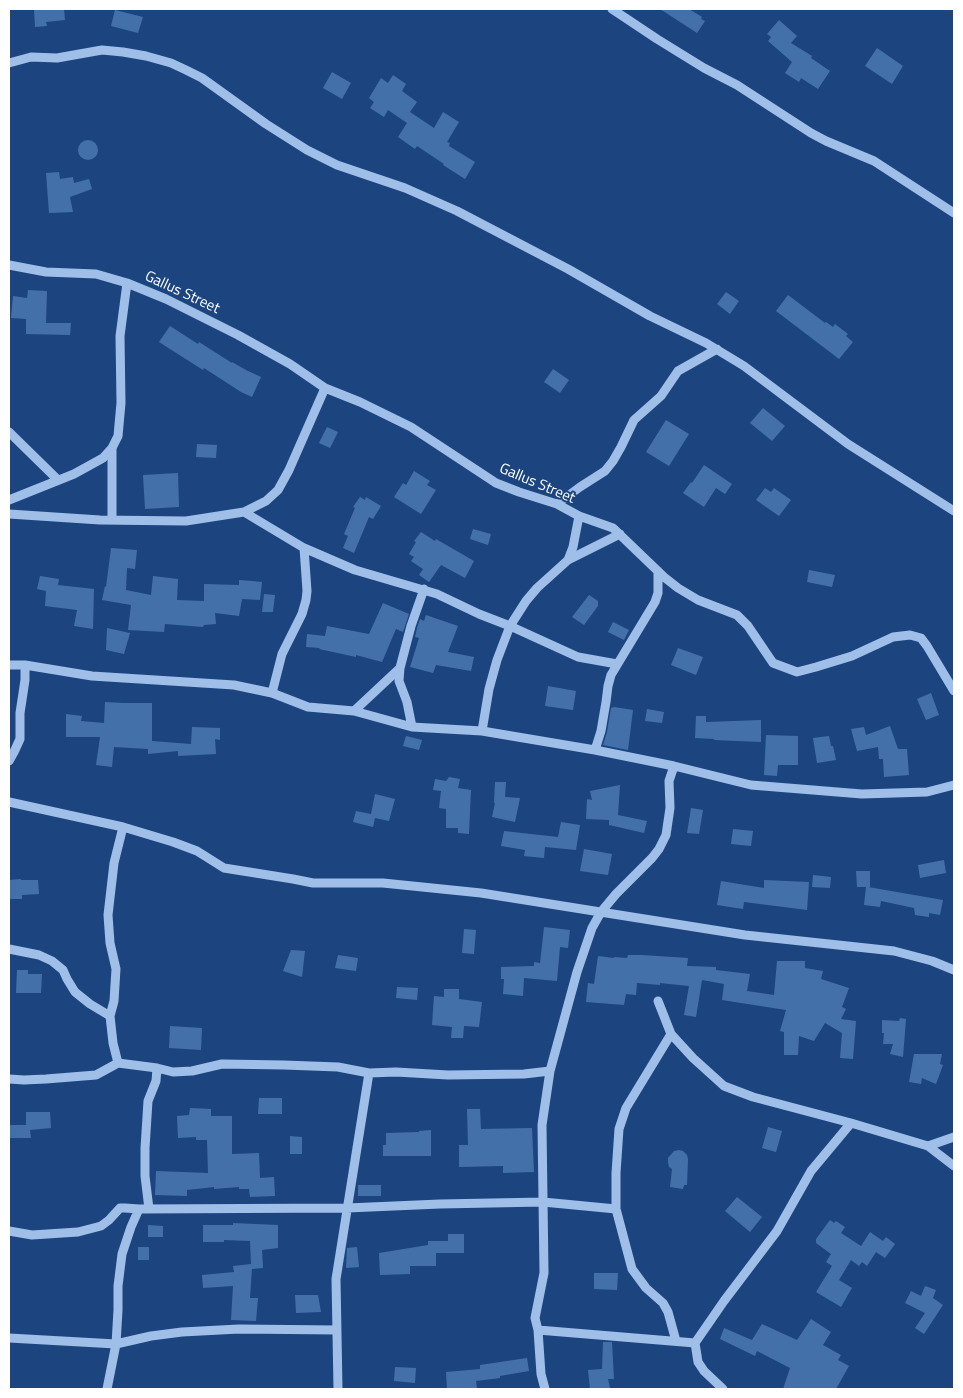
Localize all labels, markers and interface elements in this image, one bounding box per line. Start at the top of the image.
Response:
street label: Gallus Street [142,268,222,318]
street label: Gallus Street [496,460,578,508]

